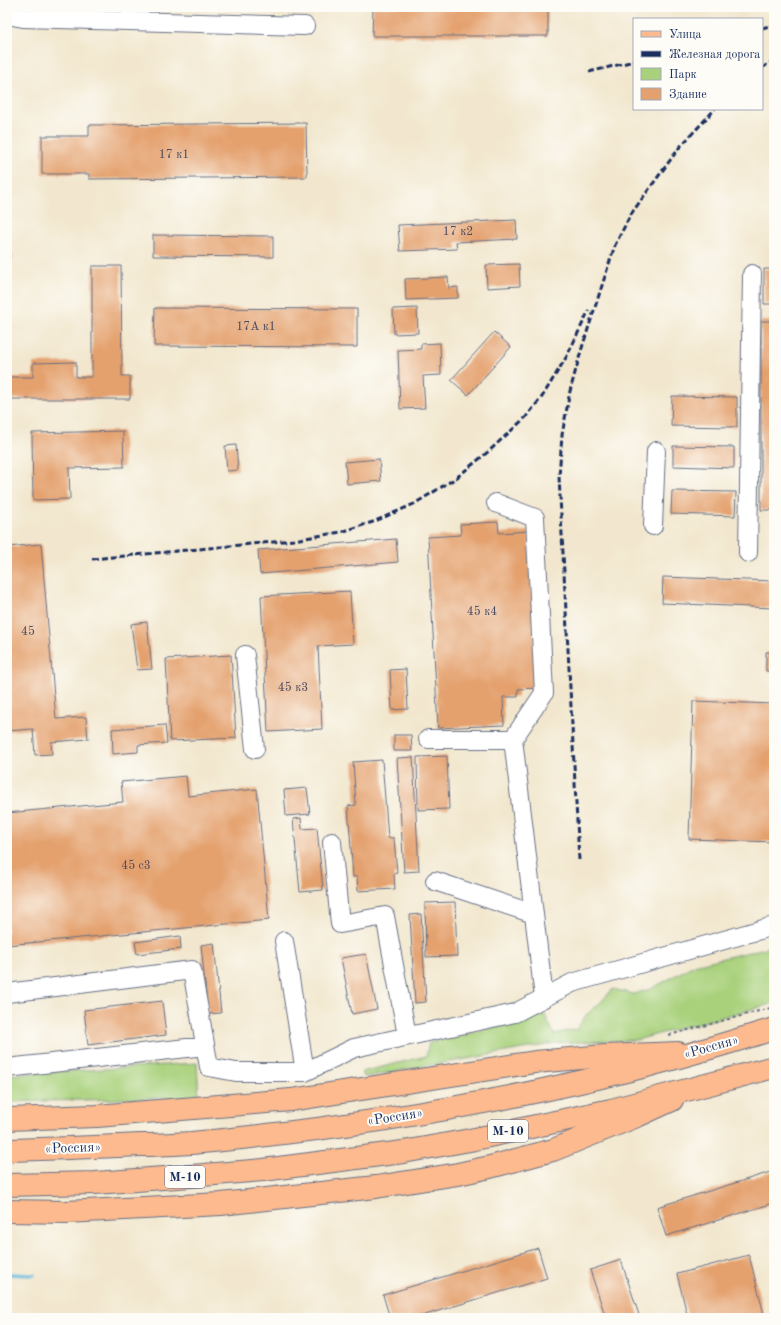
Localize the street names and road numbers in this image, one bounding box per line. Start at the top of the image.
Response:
street label: «Россия» [682,1033,740,1061]
street label: «Россия» [366,1106,424,1128]
road number: М-10 [488,1120,528,1142]
street label: «Россия» [45,1140,101,1156]
road number: М-10 [165,1166,205,1188]

